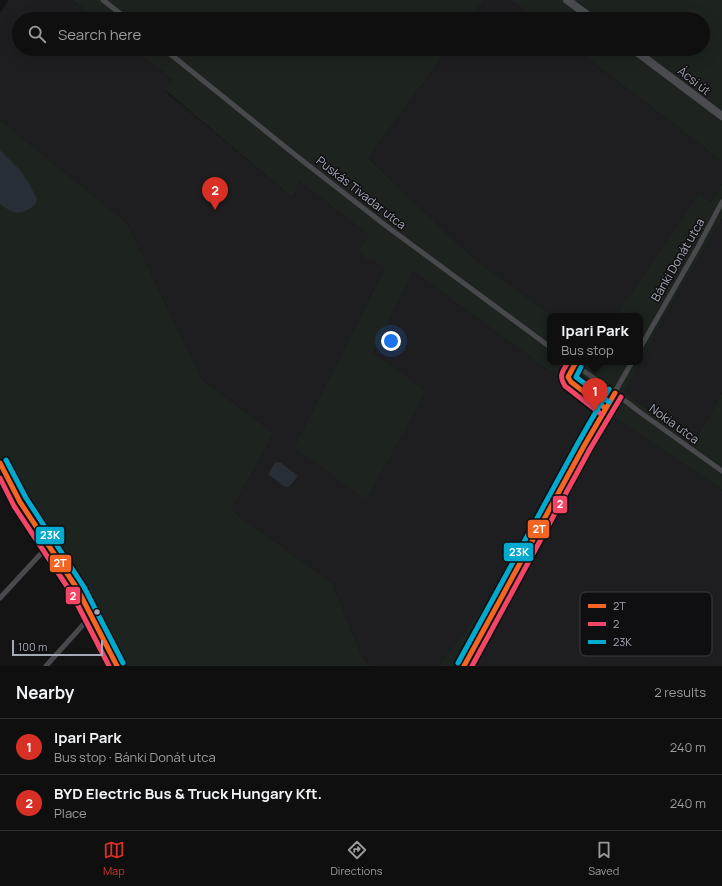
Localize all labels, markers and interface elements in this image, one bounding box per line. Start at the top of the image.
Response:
search box [12,12,710,56]
icon: search [26,23,48,45]
text: Search here [58,24,141,45]
street label: Ácsi út [674,62,715,99]
street label: Puskás Tivadar utca [313,152,410,233]
pin: 2 [202,177,228,210]
street label: Bánki Donát utca [647,215,708,304]
popup [547,313,643,365]
text: Ipari Park [561,320,629,341]
your location [381,331,401,351]
text: Bus stop [561,341,614,359]
pin: 1 [582,378,608,411]
street label: Nokia utca [646,400,703,448]
line badge: 2 [552,495,568,514]
text: 2 [557,496,563,511]
line badge: 2T [527,519,550,539]
text: 2T [532,521,546,536]
line badge: 23K [35,526,65,545]
text: 23K [40,527,61,542]
line badge: 23K [503,542,534,562]
text: 23K [509,544,530,559]
line badge: 2T [49,554,72,573]
text: 2T [53,555,67,570]
line badge: 2 [65,586,81,605]
text: 2 [70,588,76,603]
legend [580,592,712,656]
text: 2T [613,598,626,613]
unlabelled marker [92,607,102,617]
text: 2 [613,616,619,631]
text: 23K [613,634,632,649]
scale bar [12,638,103,657]
text: 100 m [18,639,47,654]
text: Nearby [16,681,74,704]
text: 2 results [654,683,706,701]
text: Ipari Park [54,727,121,748]
text: 1 [26,738,32,756]
text: 240 m [670,738,706,756]
text: Bus stop · Bánki Donát utca [54,748,216,766]
text: BYD Electric Bus & Truck Hungary Kft. [54,783,322,804]
text: 2 [25,794,33,812]
text: 240 m [670,794,706,812]
text: Place [54,804,87,822]
tab: Map [103,839,125,878]
tab: Directions [330,839,383,878]
tab: Saved [588,839,619,878]

